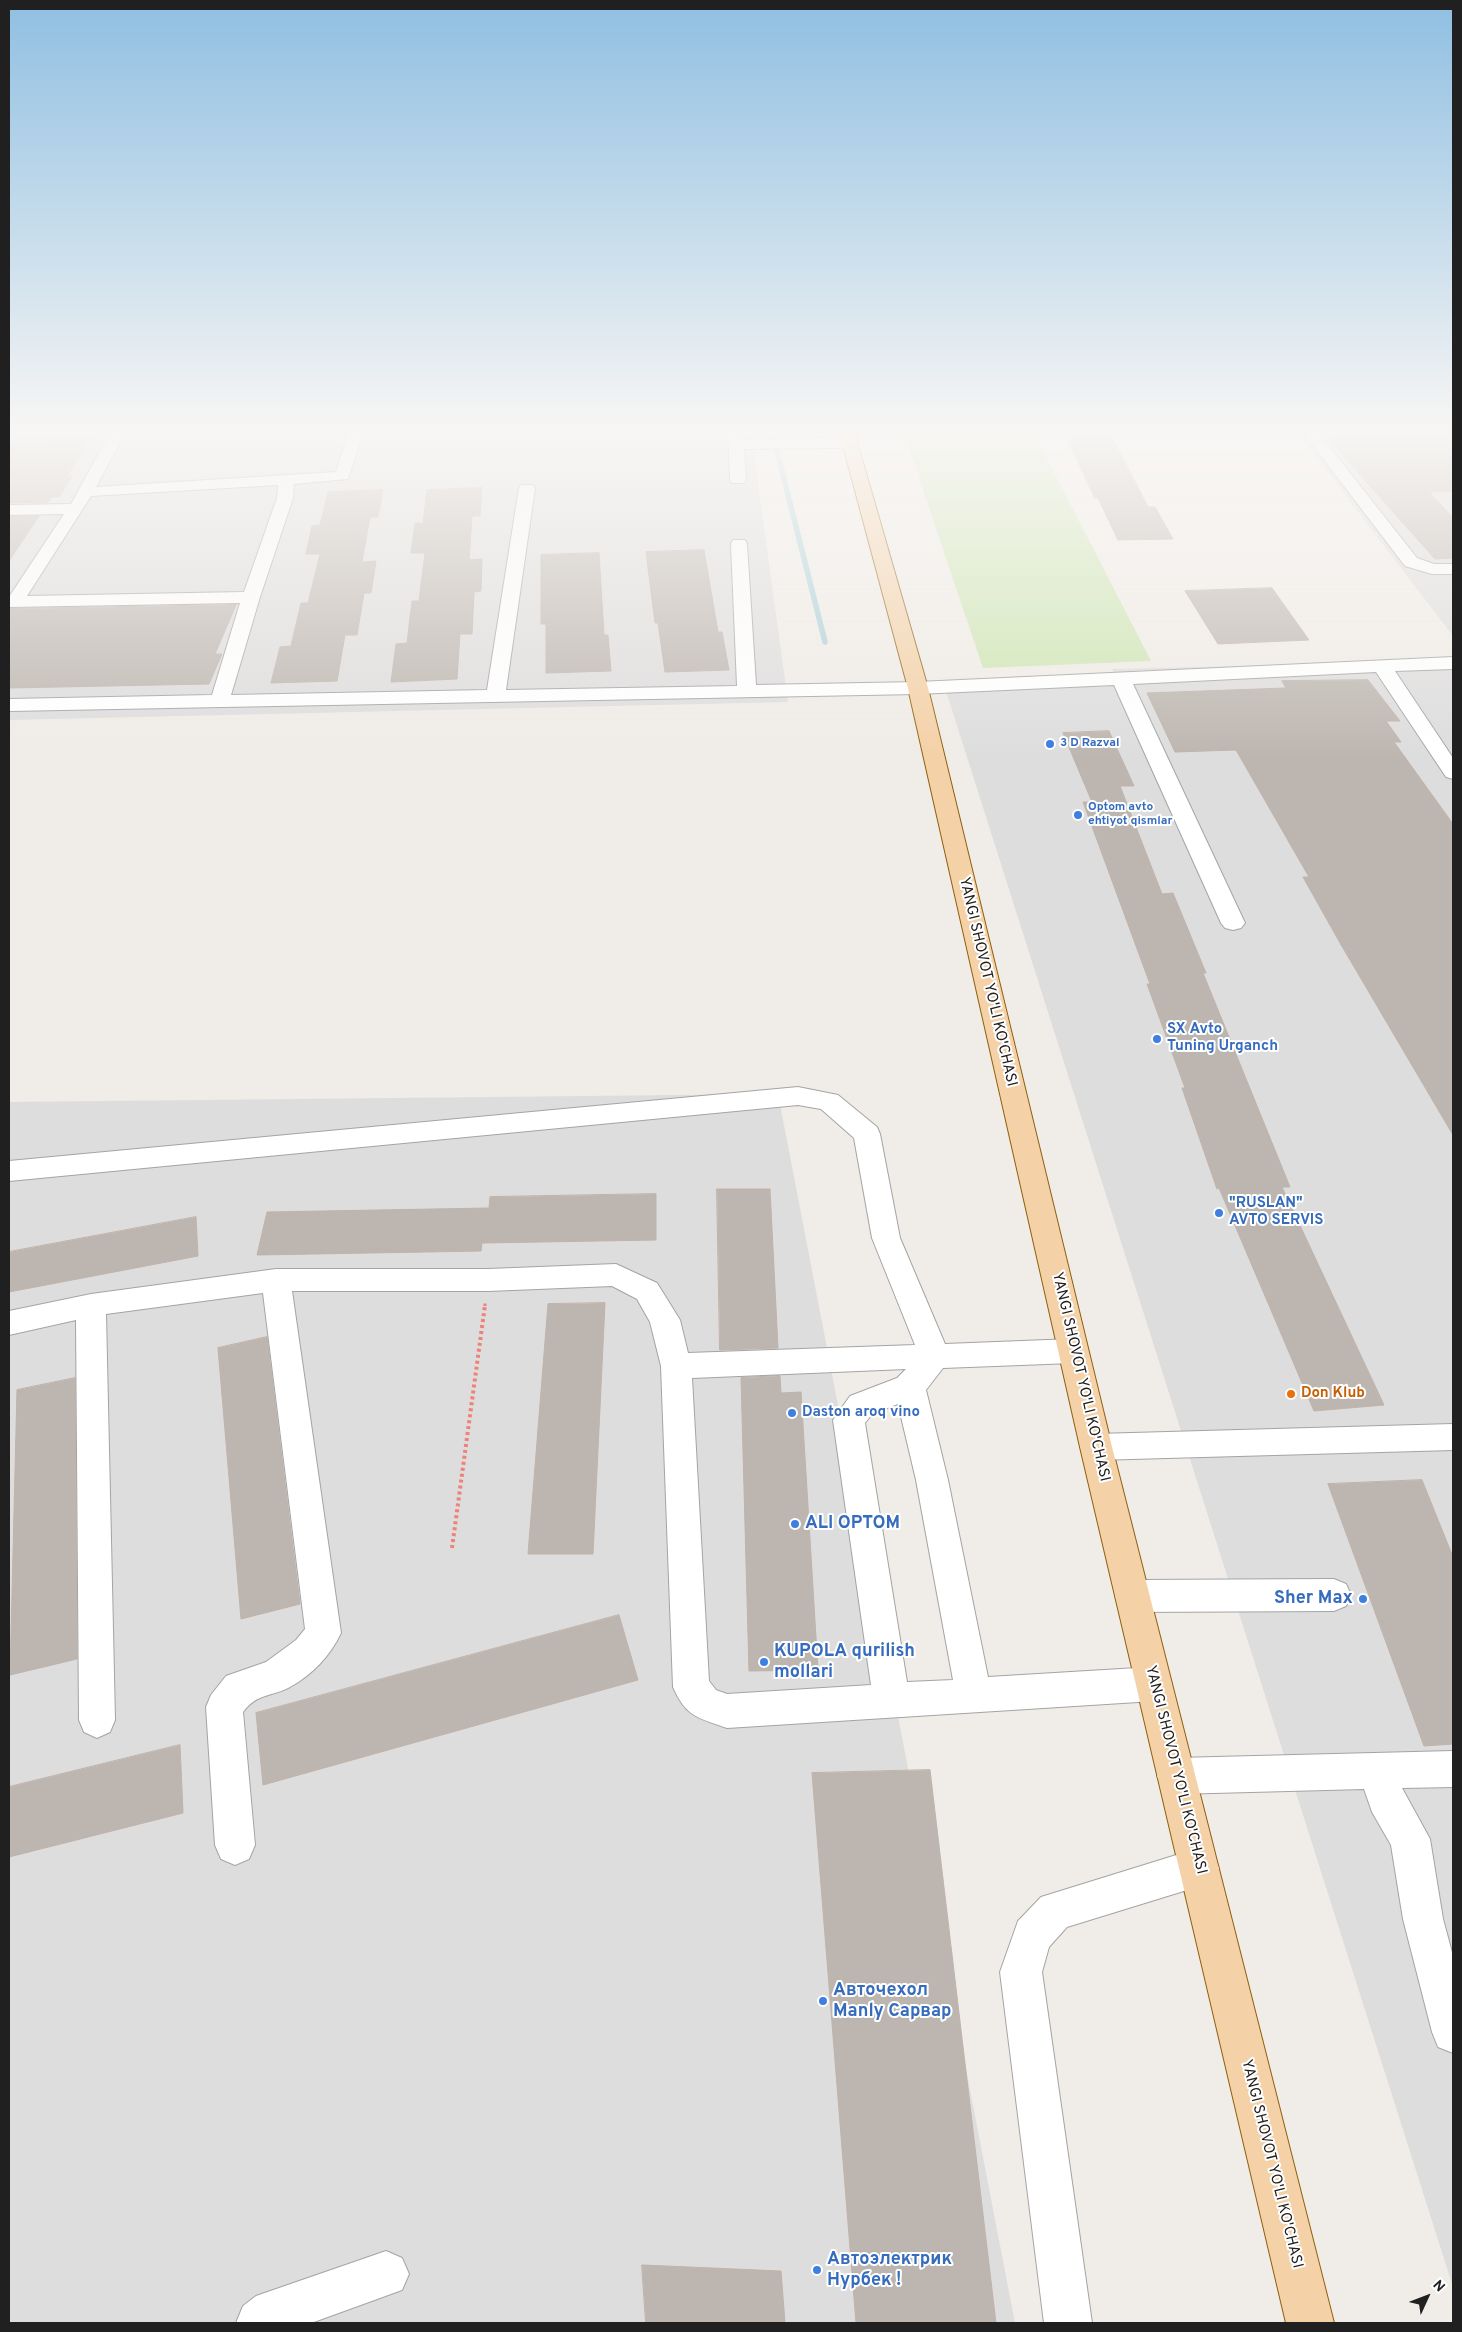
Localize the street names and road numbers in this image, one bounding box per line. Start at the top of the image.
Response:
street label: YANGI SHOVOT YO'LI KO'CHASI [954,875,1020,1089]
street label: YANGI SHOVOT YO'LI KO'CHASI [1047,1270,1113,1484]
street label: YANGI SHOVOT YO'LI KO'CHASI [1140,1664,1210,1876]
street label: YANGI SHOVOT YO'LI KO'CHASI [1236,2058,1306,2270]

